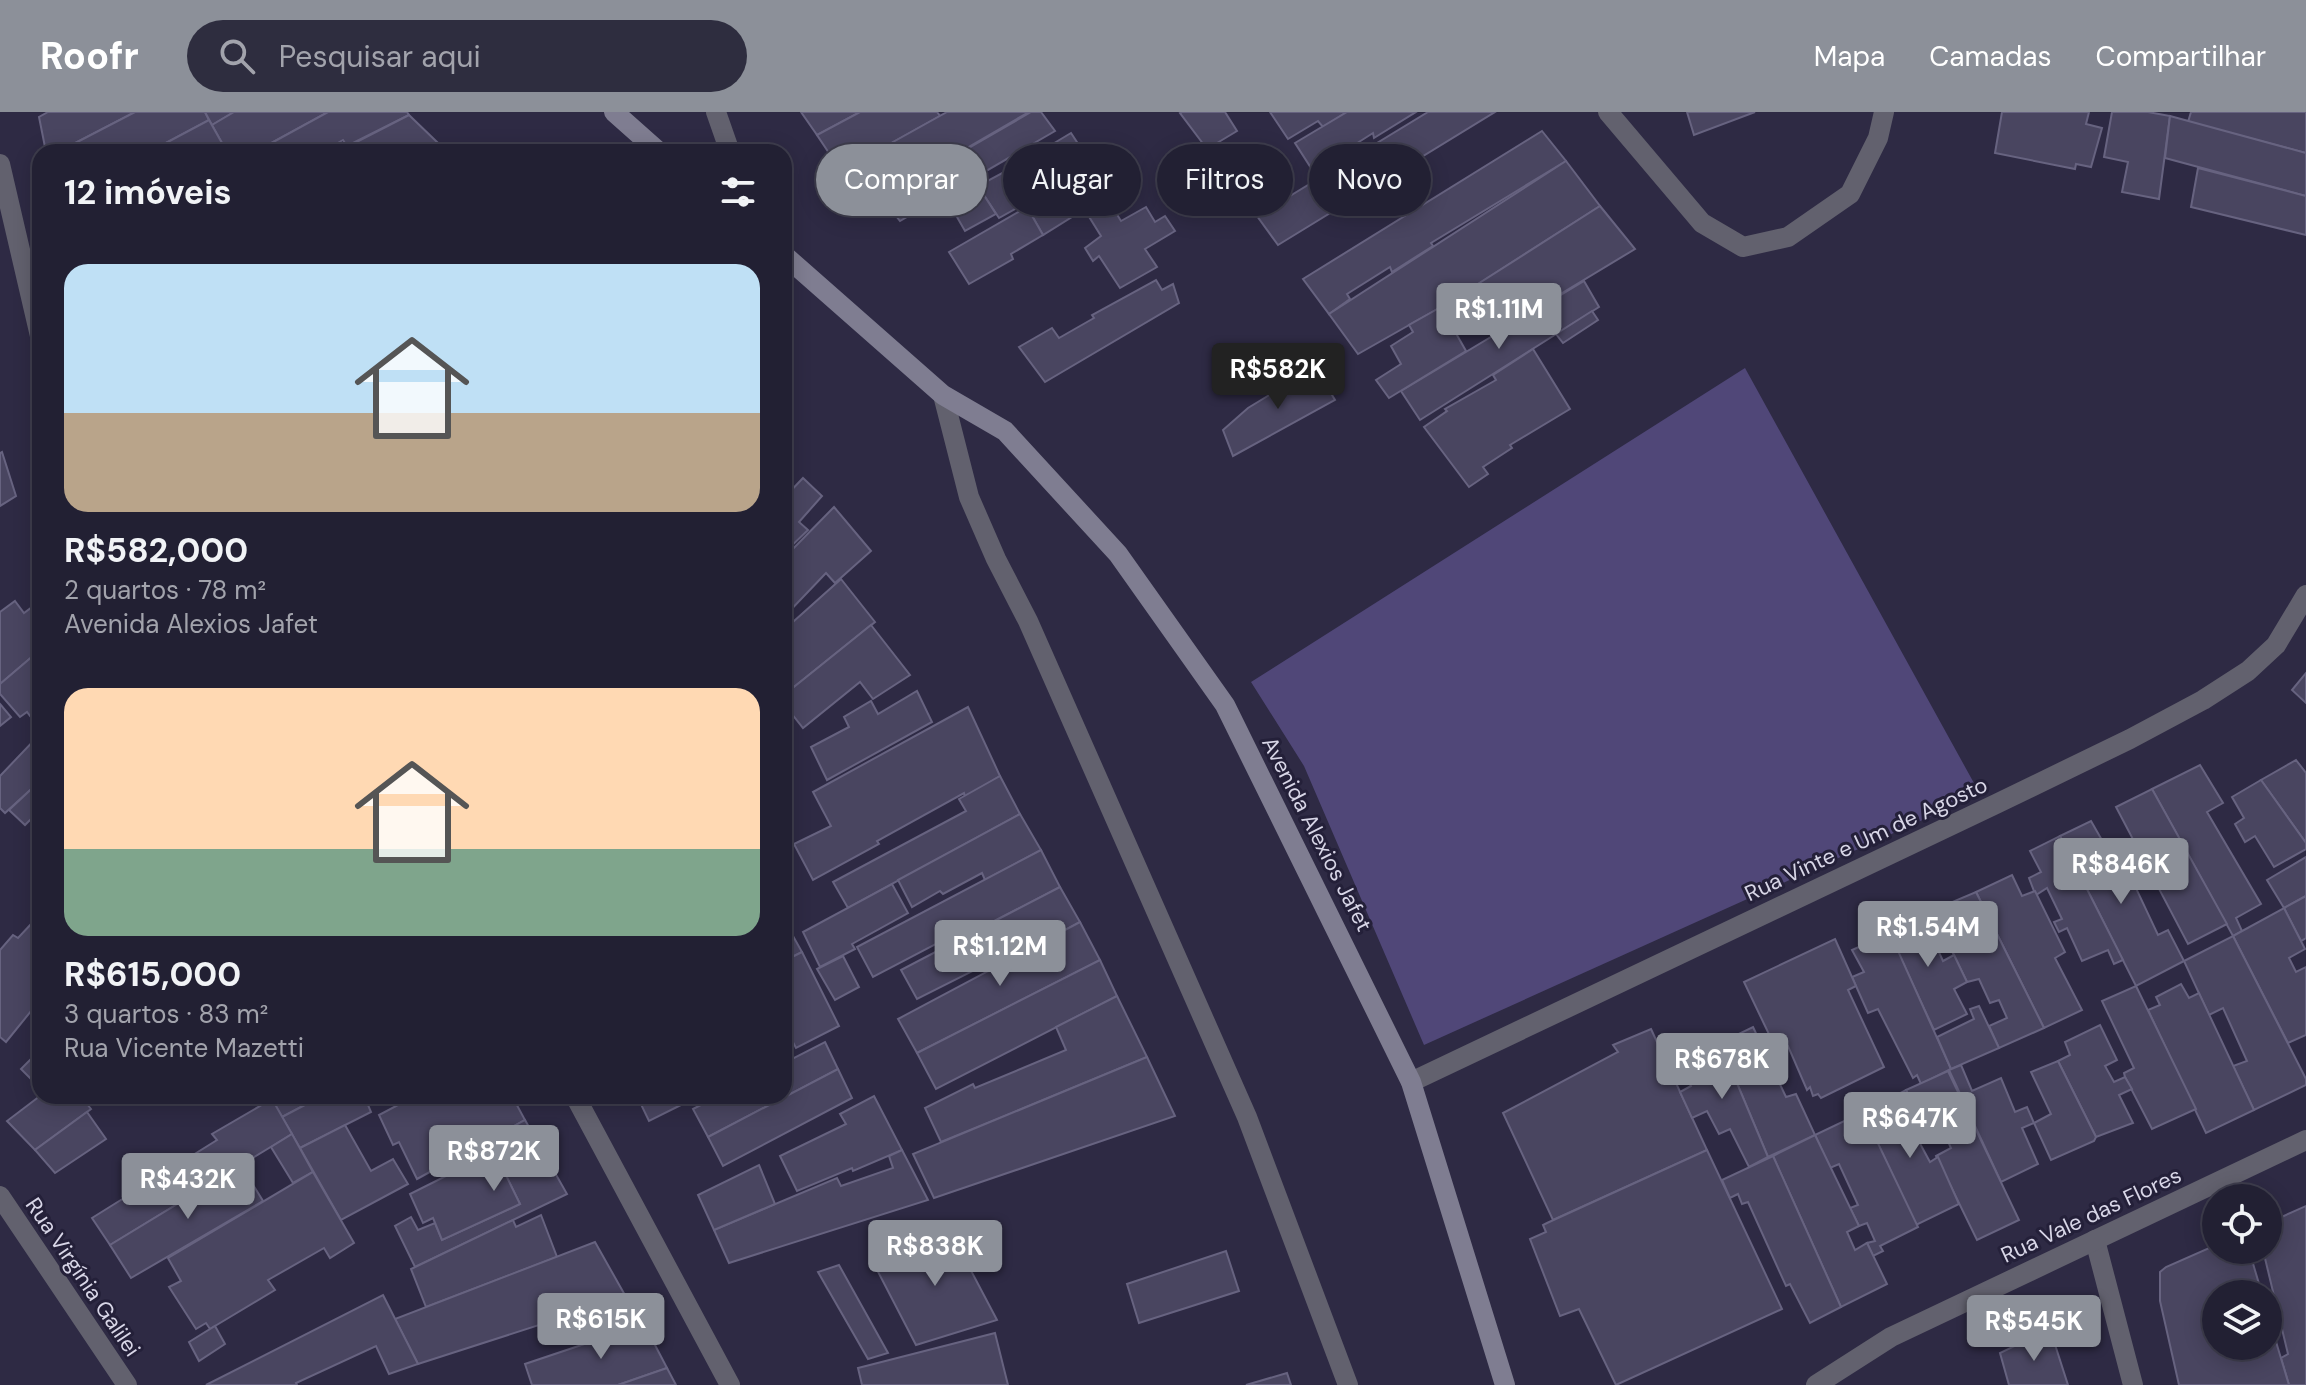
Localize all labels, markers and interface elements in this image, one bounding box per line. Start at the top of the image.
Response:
search box [187,20,747,92]
text: Roofr [40,31,139,81]
icon: search [215,34,259,78]
text: Pesquisar aqui [279,37,481,76]
text: Mapa [1814,38,1885,75]
text: Camadas [1929,38,2052,75]
text: Compartilhar [2096,38,2266,75]
chip: Comprar [816,144,987,216]
chip: Alugar [1003,144,1141,216]
chip: Filtros [1157,144,1293,216]
chip: Novo [1309,144,1431,216]
text: 12 imóveis [64,170,232,215]
icon: filters [716,170,760,214]
pin: R$1.11M [1425,283,1573,351]
text: R$1.11M [1454,292,1544,326]
icon: home [340,316,484,460]
pin: R$582K [1213,343,1343,411]
text: R$582K [1230,352,1326,386]
text: R$582,000 [64,528,248,573]
text: 2 quartos · 78 m² [64,573,266,607]
text: Avenida Alexios Jafet [64,607,318,641]
street label: Avenida Alexios Jafet [1255,732,1379,936]
icon: home [340,740,484,884]
street label: Rua Vinte e Um de Agosto [1740,770,1992,908]
pin: R$846K [2056,838,2186,906]
text: R$846K [2072,847,2170,881]
pin: R$1.54M [1854,901,2002,969]
text: R$1.54M [1876,910,1980,944]
pin: R$1.12M [926,920,1074,988]
text: R$1.12M [953,929,1047,963]
text: R$615,000 [64,952,241,997]
text: 3 quartos · 83 m² [64,997,268,1031]
text: Rua Vicente Mazetti [64,1031,304,1065]
pin: R$678K [1657,1033,1787,1101]
text: R$678K [1674,1042,1770,1076]
pin: R$647K [1845,1092,1975,1160]
text: R$647K [1862,1101,1958,1135]
pin: R$872K [429,1125,559,1193]
text: R$872K [447,1134,541,1168]
pin: R$432K [123,1153,253,1221]
street label: Rua Vale das Flores [1996,1160,2186,1270]
text: R$432K [140,1162,236,1196]
map controls [2202,1184,2282,1360]
button: locate [2202,1184,2282,1264]
street label: Rua Virgínia Galilei [19,1192,147,1362]
pin: R$838K [870,1220,1000,1288]
text: R$838K [886,1229,984,1263]
button: layers [2202,1280,2282,1360]
pin: R$615K [536,1293,666,1361]
pin: R$545K [1969,1295,2099,1363]
text: R$615K [555,1302,647,1336]
text: R$545K [1985,1304,2083,1338]

